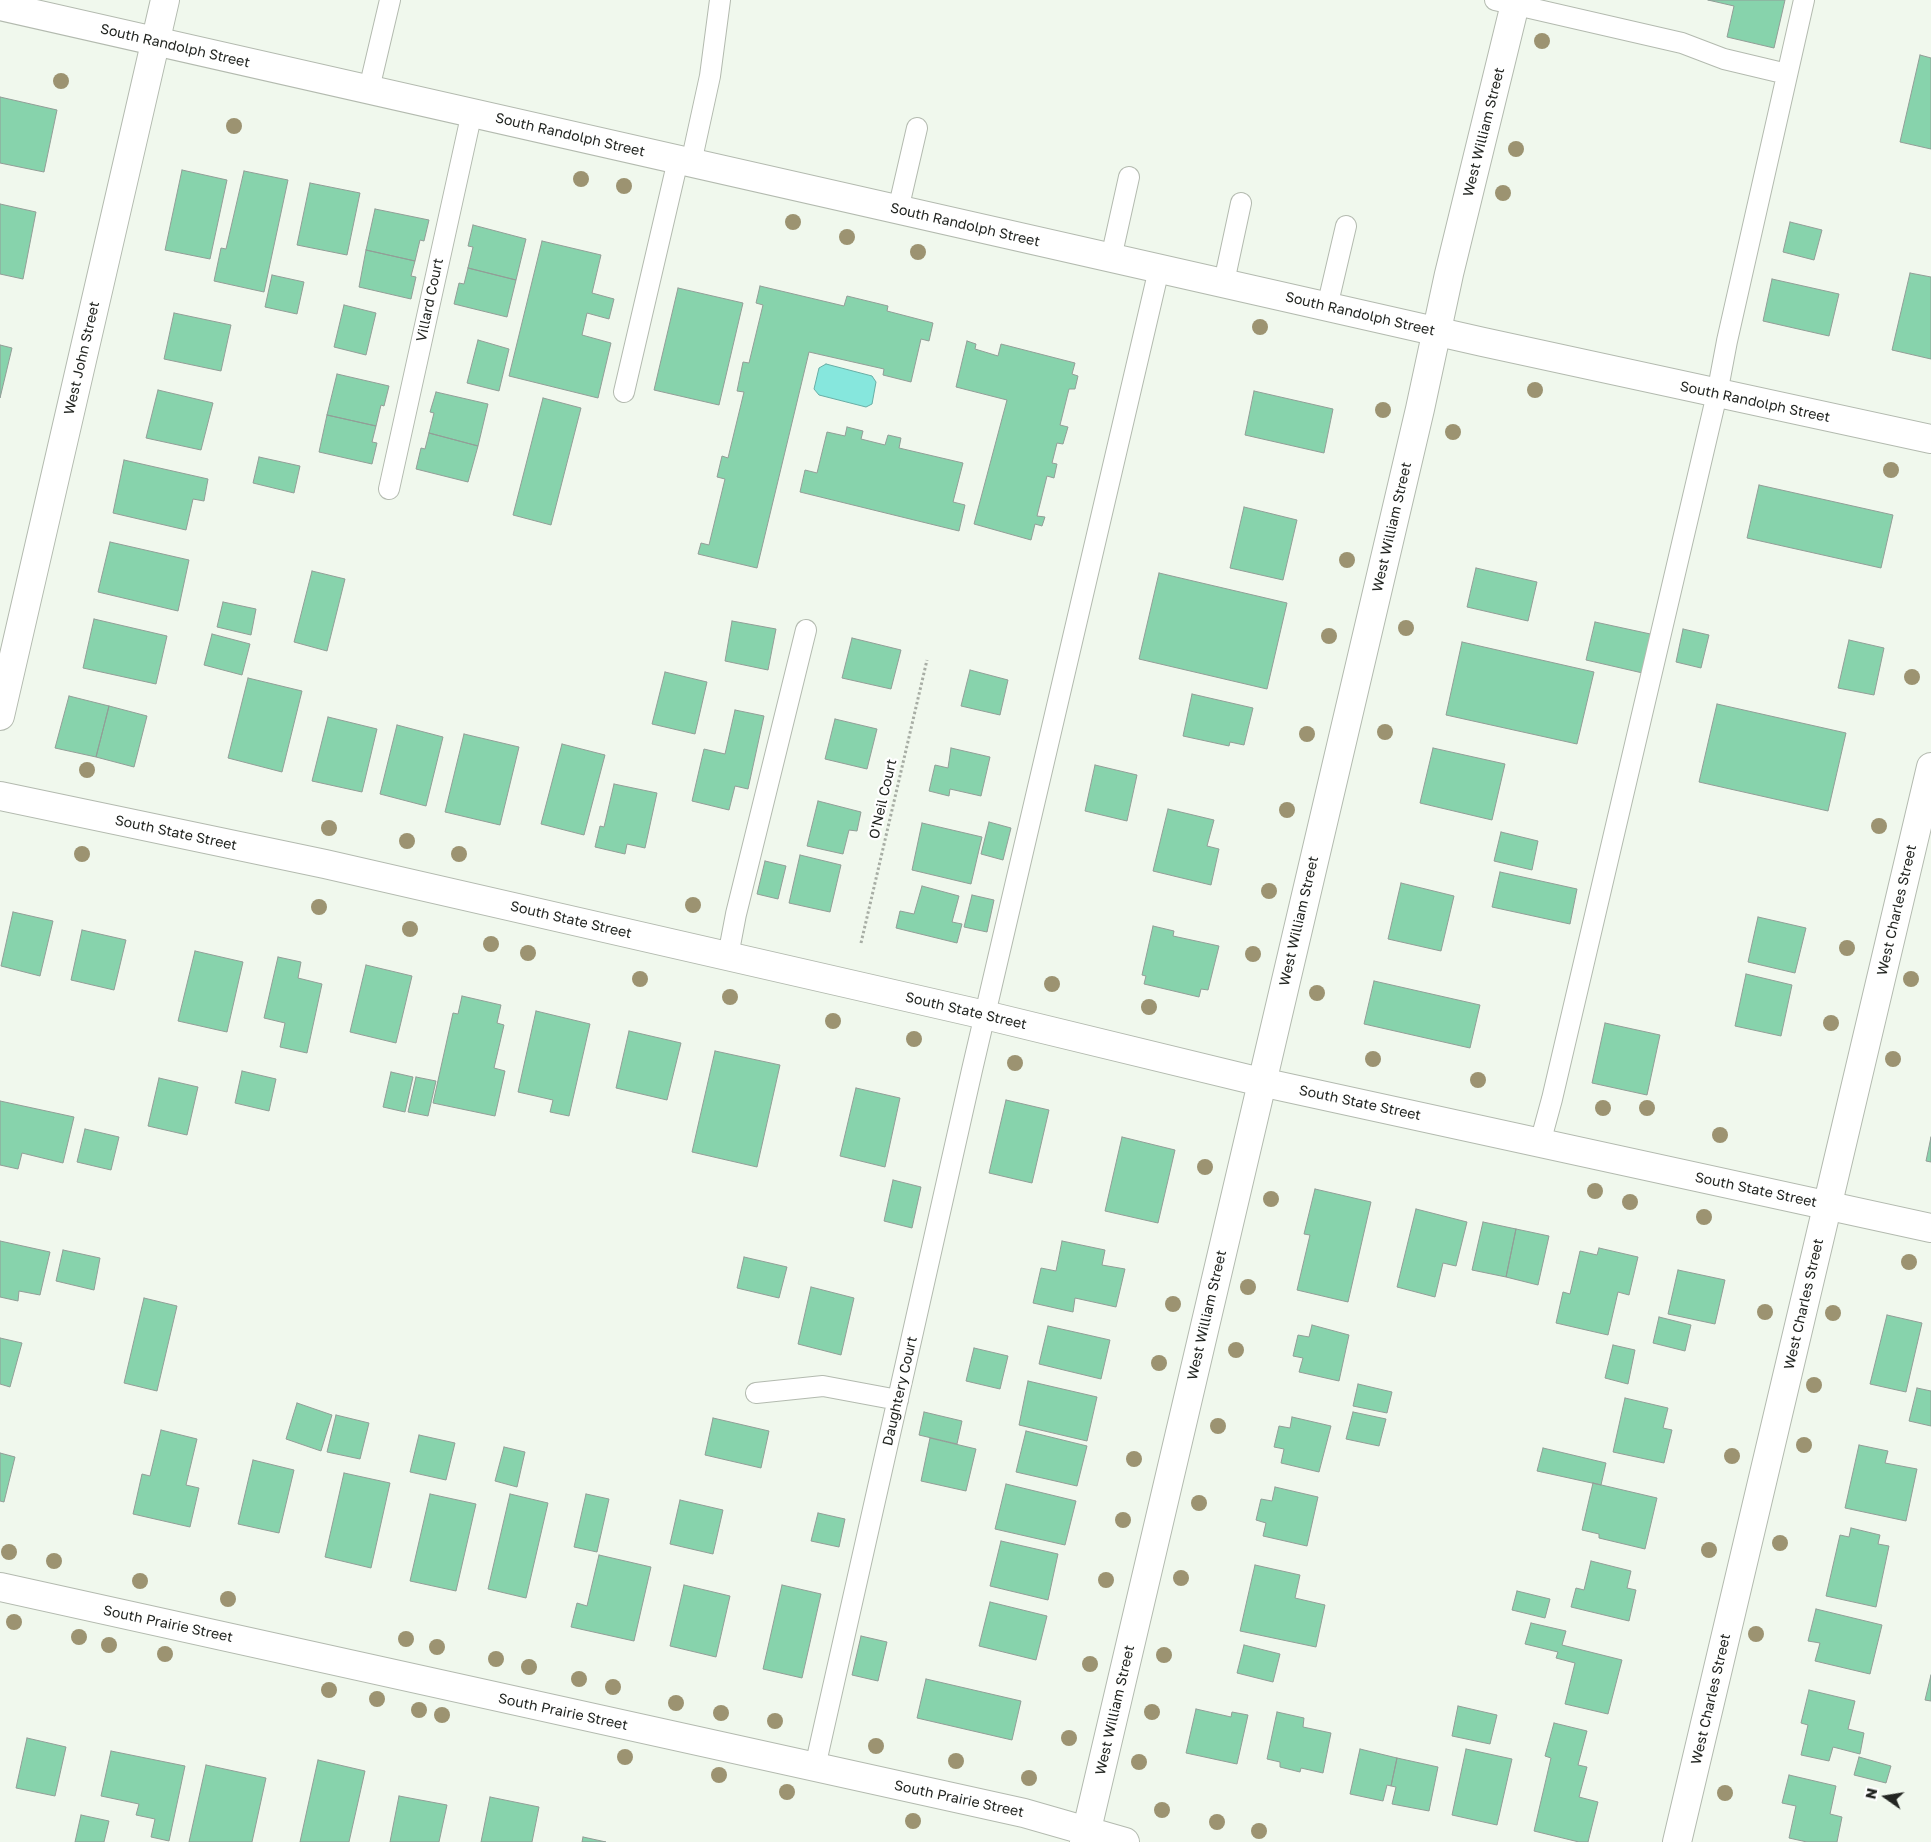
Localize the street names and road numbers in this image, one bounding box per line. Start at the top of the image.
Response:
street label: South Randolph Street [99,21,251,71]
street label: West William Street [1460,66,1508,198]
street label: South Randolph Street [494,110,646,160]
street label: South Randolph Street [889,200,1041,250]
street label: Villard Court [413,257,447,343]
street label: South Randolph Street [1284,289,1436,339]
street label: West John Street [61,300,103,416]
street label: South Randolph Street [1678,378,1832,426]
street label: West William Street [1369,460,1415,594]
street label: O'Neil Court [866,757,900,841]
street label: South State Street [113,812,239,854]
street label: West Charles Street [1874,843,1920,977]
street label: West William Street [1276,854,1322,988]
street label: South State Street [509,898,633,942]
street label: South State Street [904,989,1028,1033]
street label: South State Street [1297,1082,1423,1124]
street label: South State Street [1693,1169,1819,1211]
street label: West Charles Street [1781,1237,1827,1371]
street label: West William Street [1184,1248,1230,1382]
street label: Daughtery Court [879,1335,921,1447]
street label: South Prairie Street [102,1602,234,1646]
street label: West Charles Street [1688,1632,1734,1766]
street label: West William Street [1092,1643,1138,1777]
street label: South Prairie Street [497,1690,629,1734]
street label: South Prairie Street [893,1777,1025,1821]

